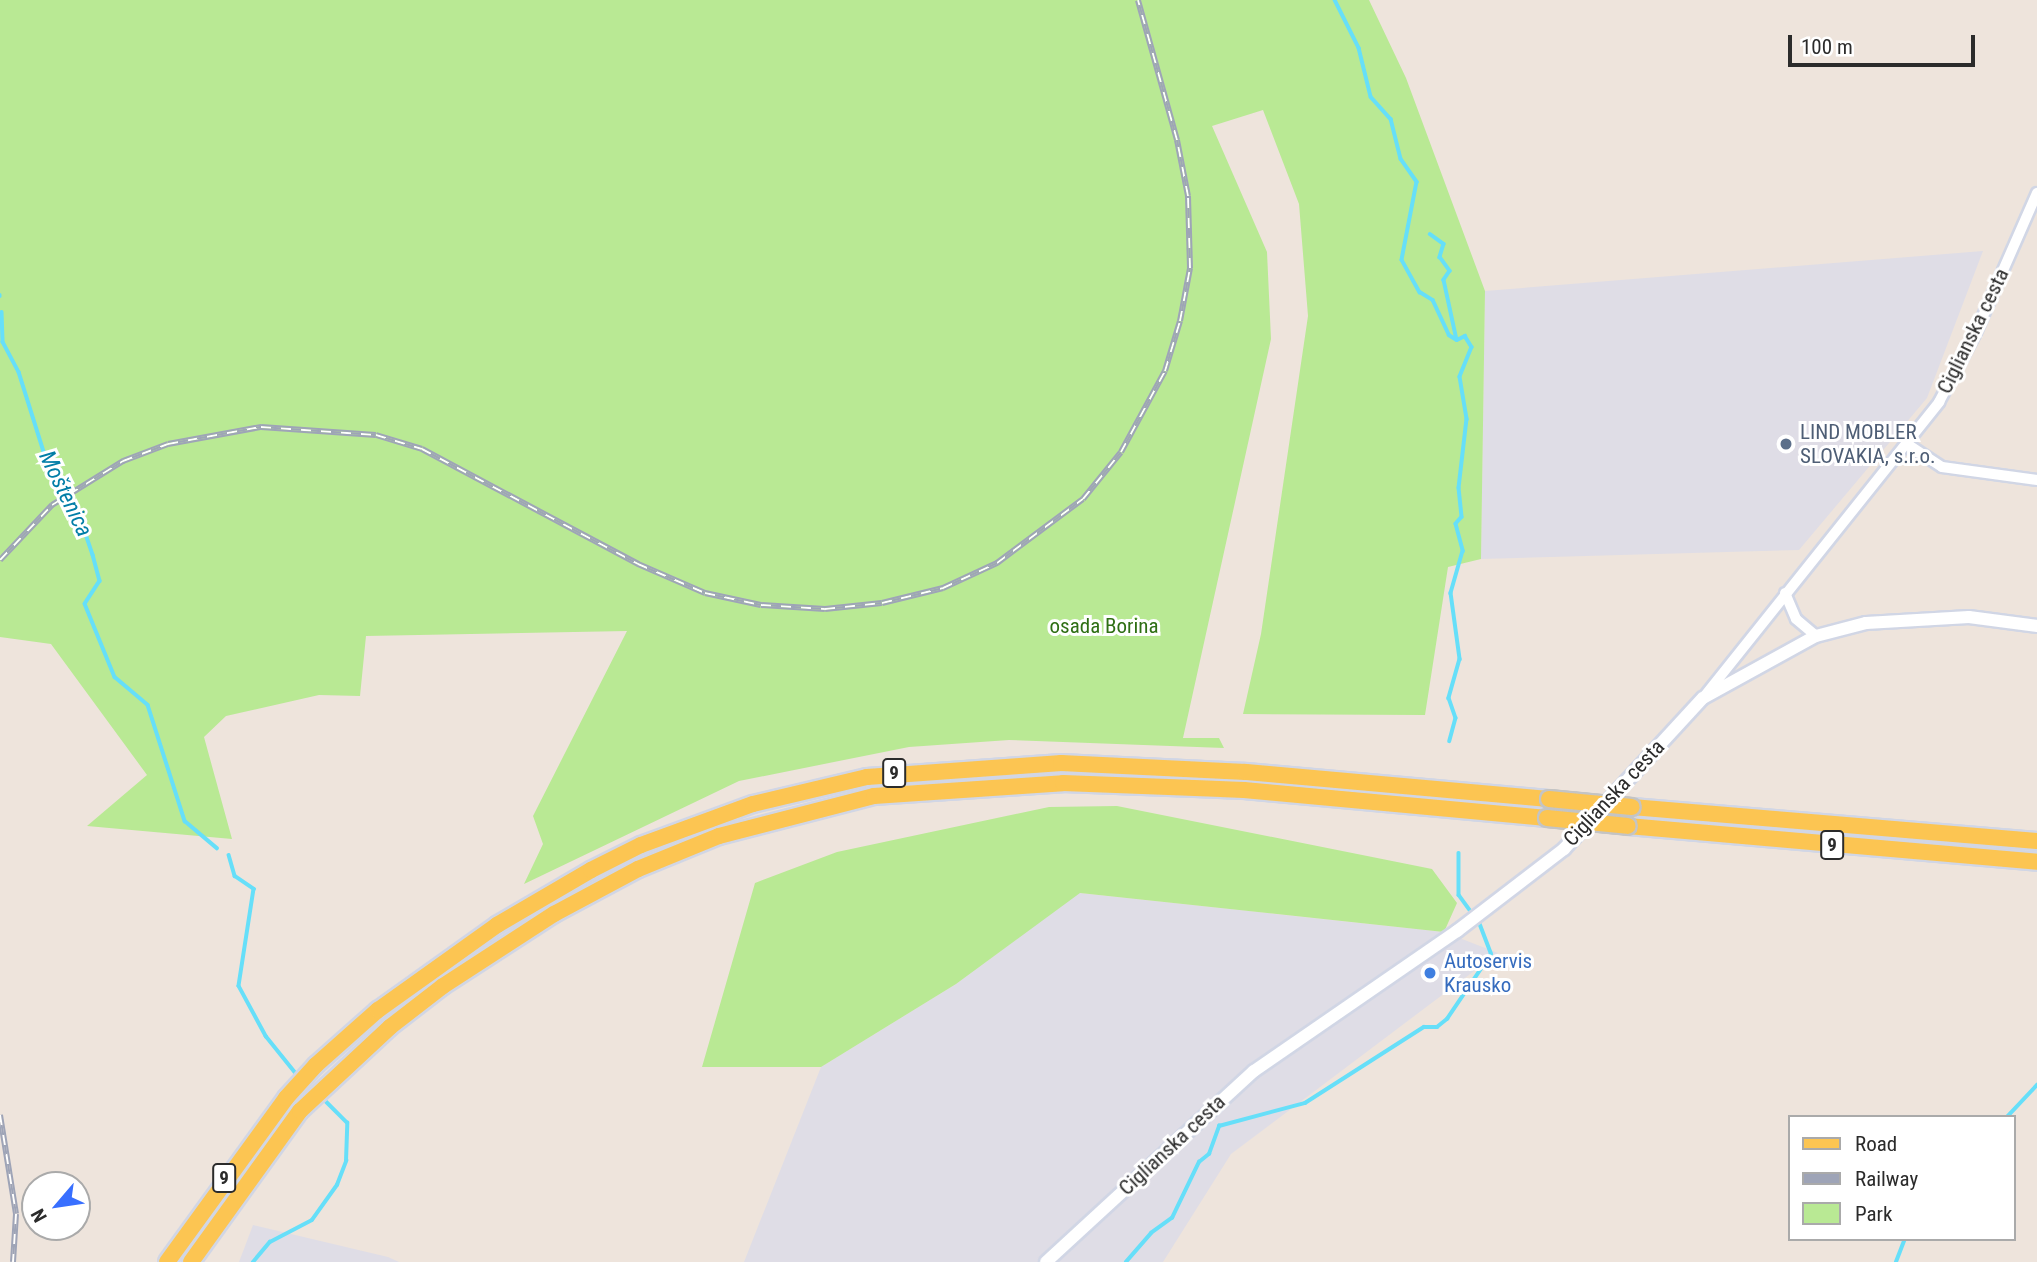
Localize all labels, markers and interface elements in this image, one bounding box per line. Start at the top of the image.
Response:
scale bar [1792,21,1979,65]
text: 100 m [1801,35,1853,59]
street label: Ciglianska cesta [1932,264,2014,398]
place label: LIND MOBLER SLOVAKIA, s.r.o. [1800,419,1936,469]
marker: LIND MOBLER SLOVAKIA, s.r.o. [1778,436,1794,452]
water label: Moštenica [32,447,98,541]
park label: osada Borina [1050,613,1158,639]
street label: Ciglianska cesta [1558,735,1670,851]
road number: 9 [882,758,906,788]
road number: 9 [1820,830,1844,860]
place label: Autoservis Krausko [1444,948,1532,998]
marker: Autoservis Krausko [1422,965,1438,981]
street label: Ciglianska cesta [1114,1089,1230,1201]
legend [1788,1115,2016,1241]
text: Road [1855,1132,1897,1156]
road number: 9 [212,1162,236,1194]
text: Railway [1855,1167,1918,1191]
north arrow [21,1171,91,1241]
text: Park [1855,1202,1892,1226]
text: N [26,1205,52,1226]

